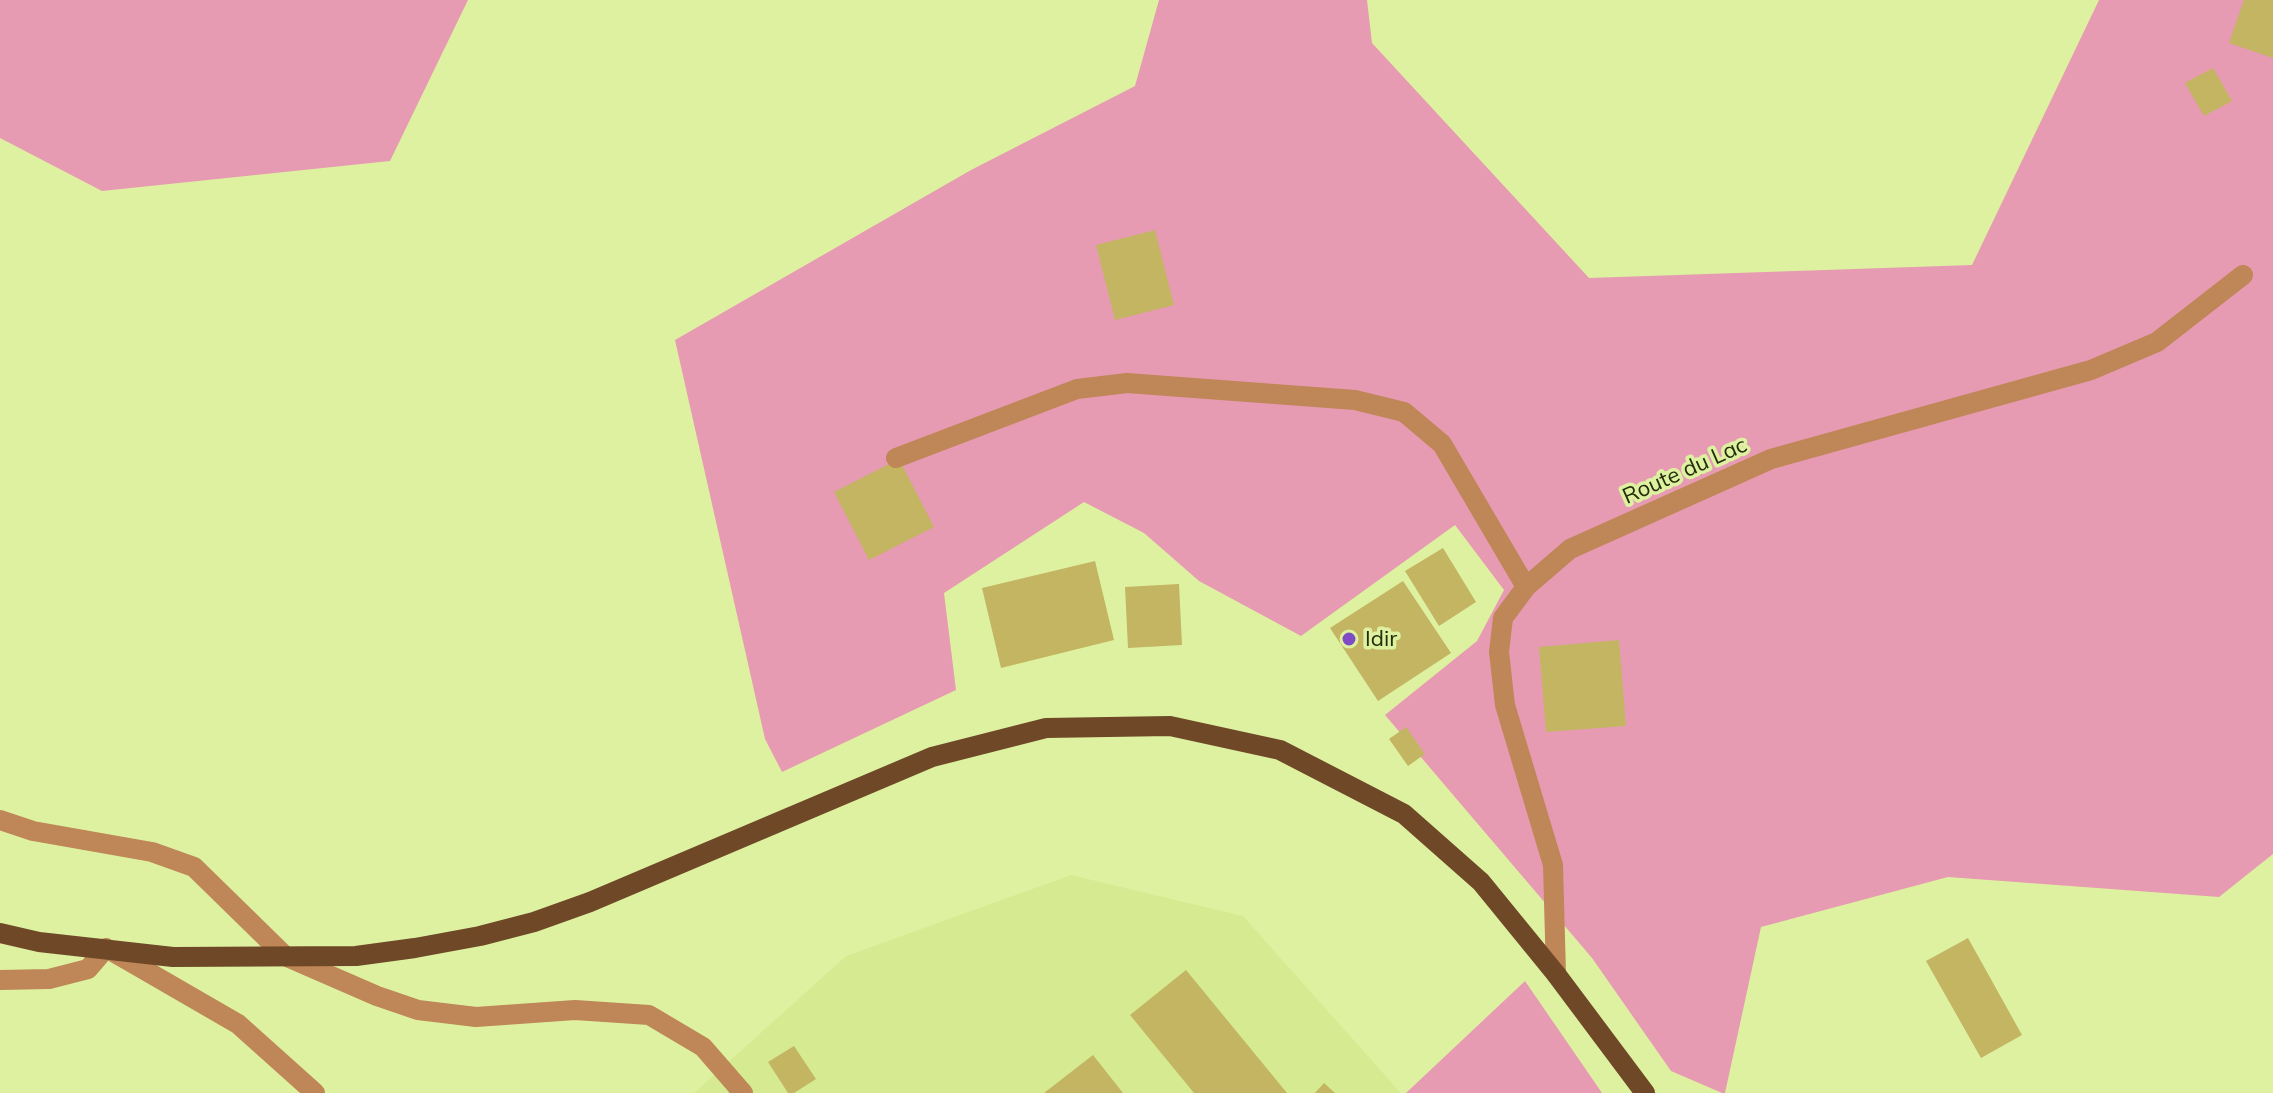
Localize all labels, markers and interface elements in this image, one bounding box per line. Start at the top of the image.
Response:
street label: Route du Lac [1619,432,1751,510]
place label: Idir [1365,626,1397,652]
marker: Idir [1340,630,1358,648]

